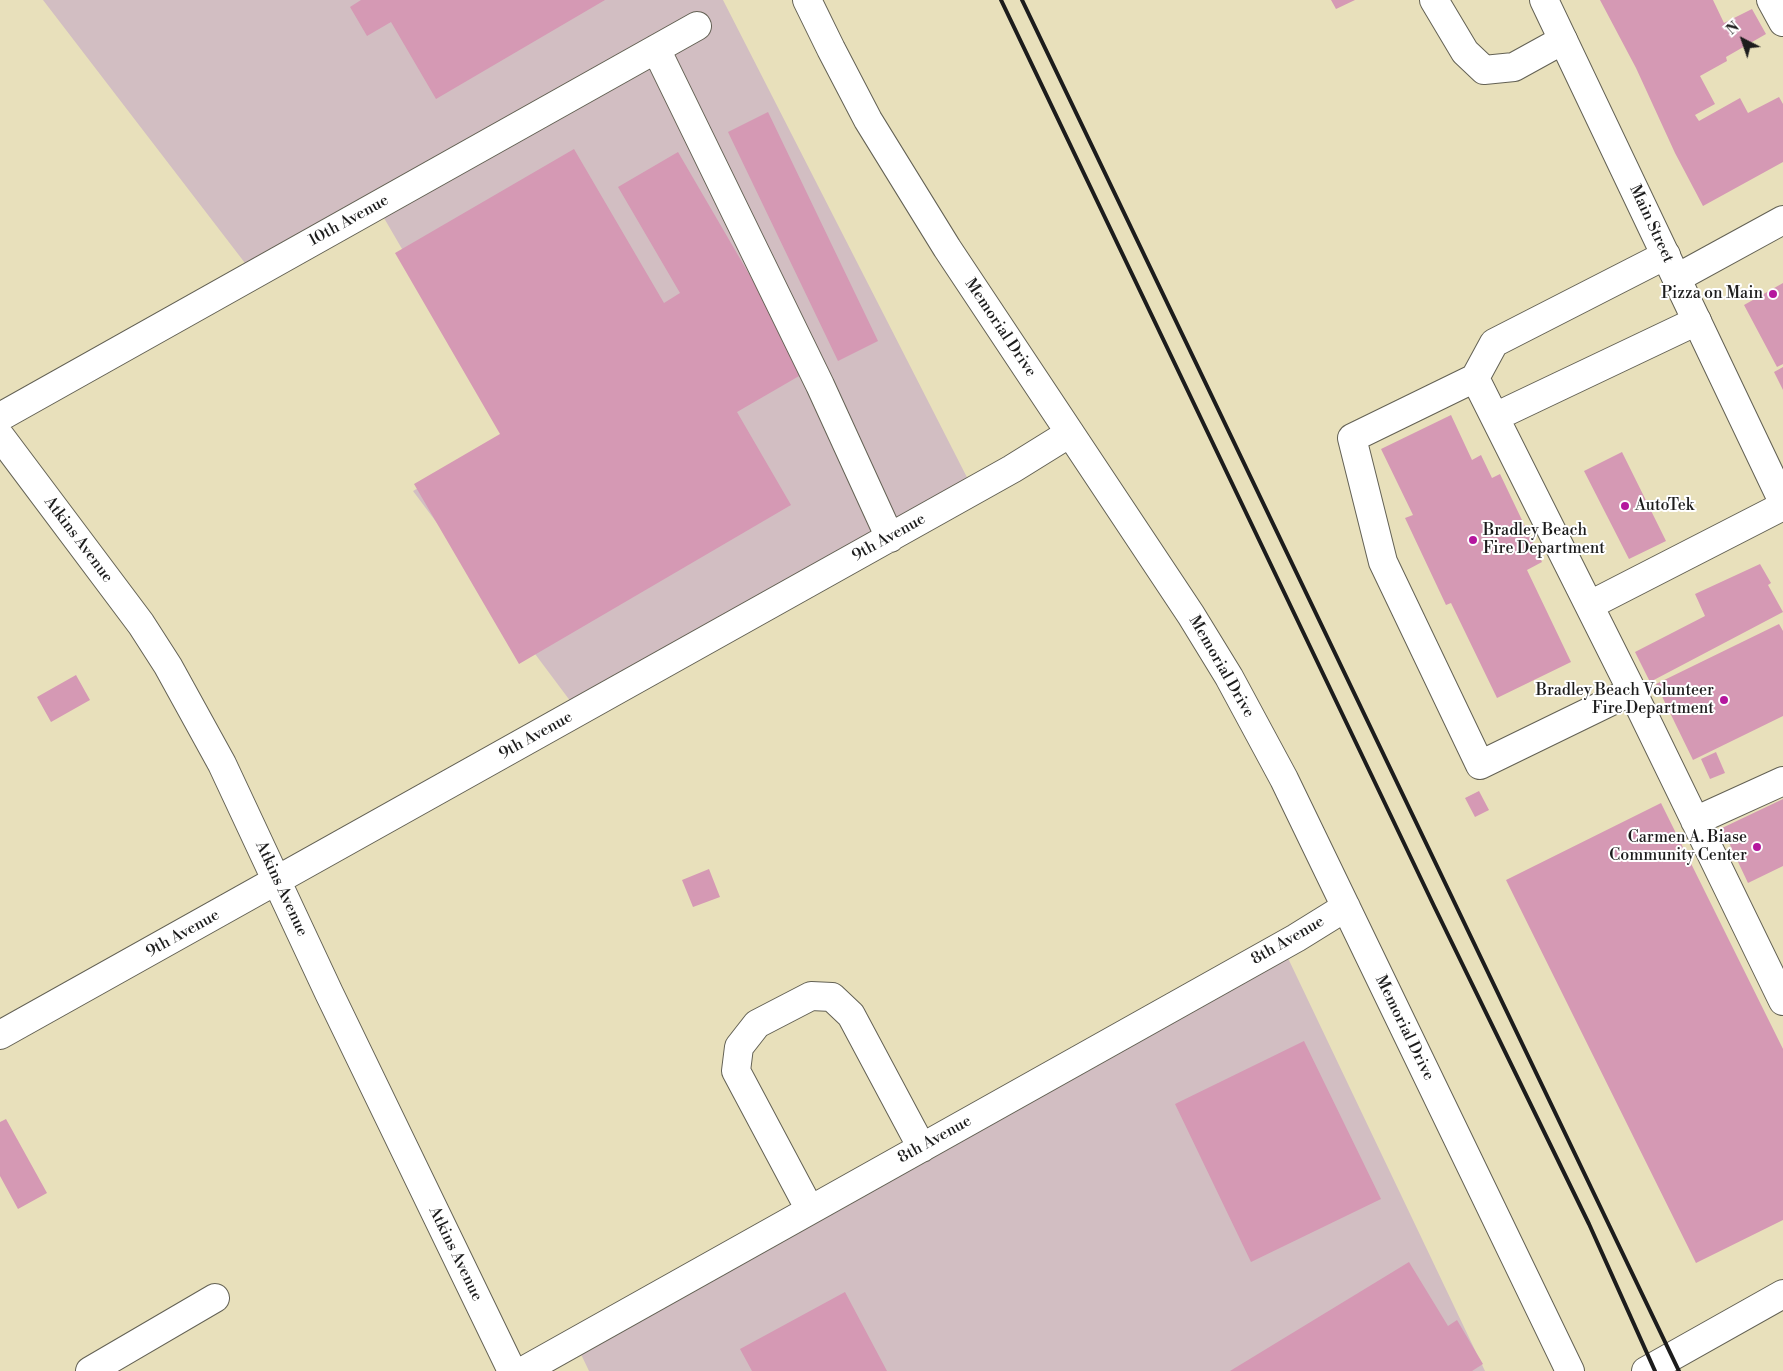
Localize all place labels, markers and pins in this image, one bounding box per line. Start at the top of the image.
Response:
place label: Pizza on Main [1661,284,1763,304]
marker: Pizza on Main [1767,288,1779,300]
place label: AutoTek [1635,496,1694,516]
marker: AutoTek [1619,500,1631,512]
place label: Bradley Beach Fire Department [1483,521,1605,559]
marker: Bradley Beach Fire Department [1467,534,1479,546]
place label: Bradley Beach Volunteer Fire Department [1536,681,1714,719]
marker: Bradley Beach Volunteer Fire Department [1718,694,1730,706]
place label: Carmen A. Biase Community Center [1609,828,1747,866]
marker: Carmen A. Biase Community Center [1751,841,1763,853]

